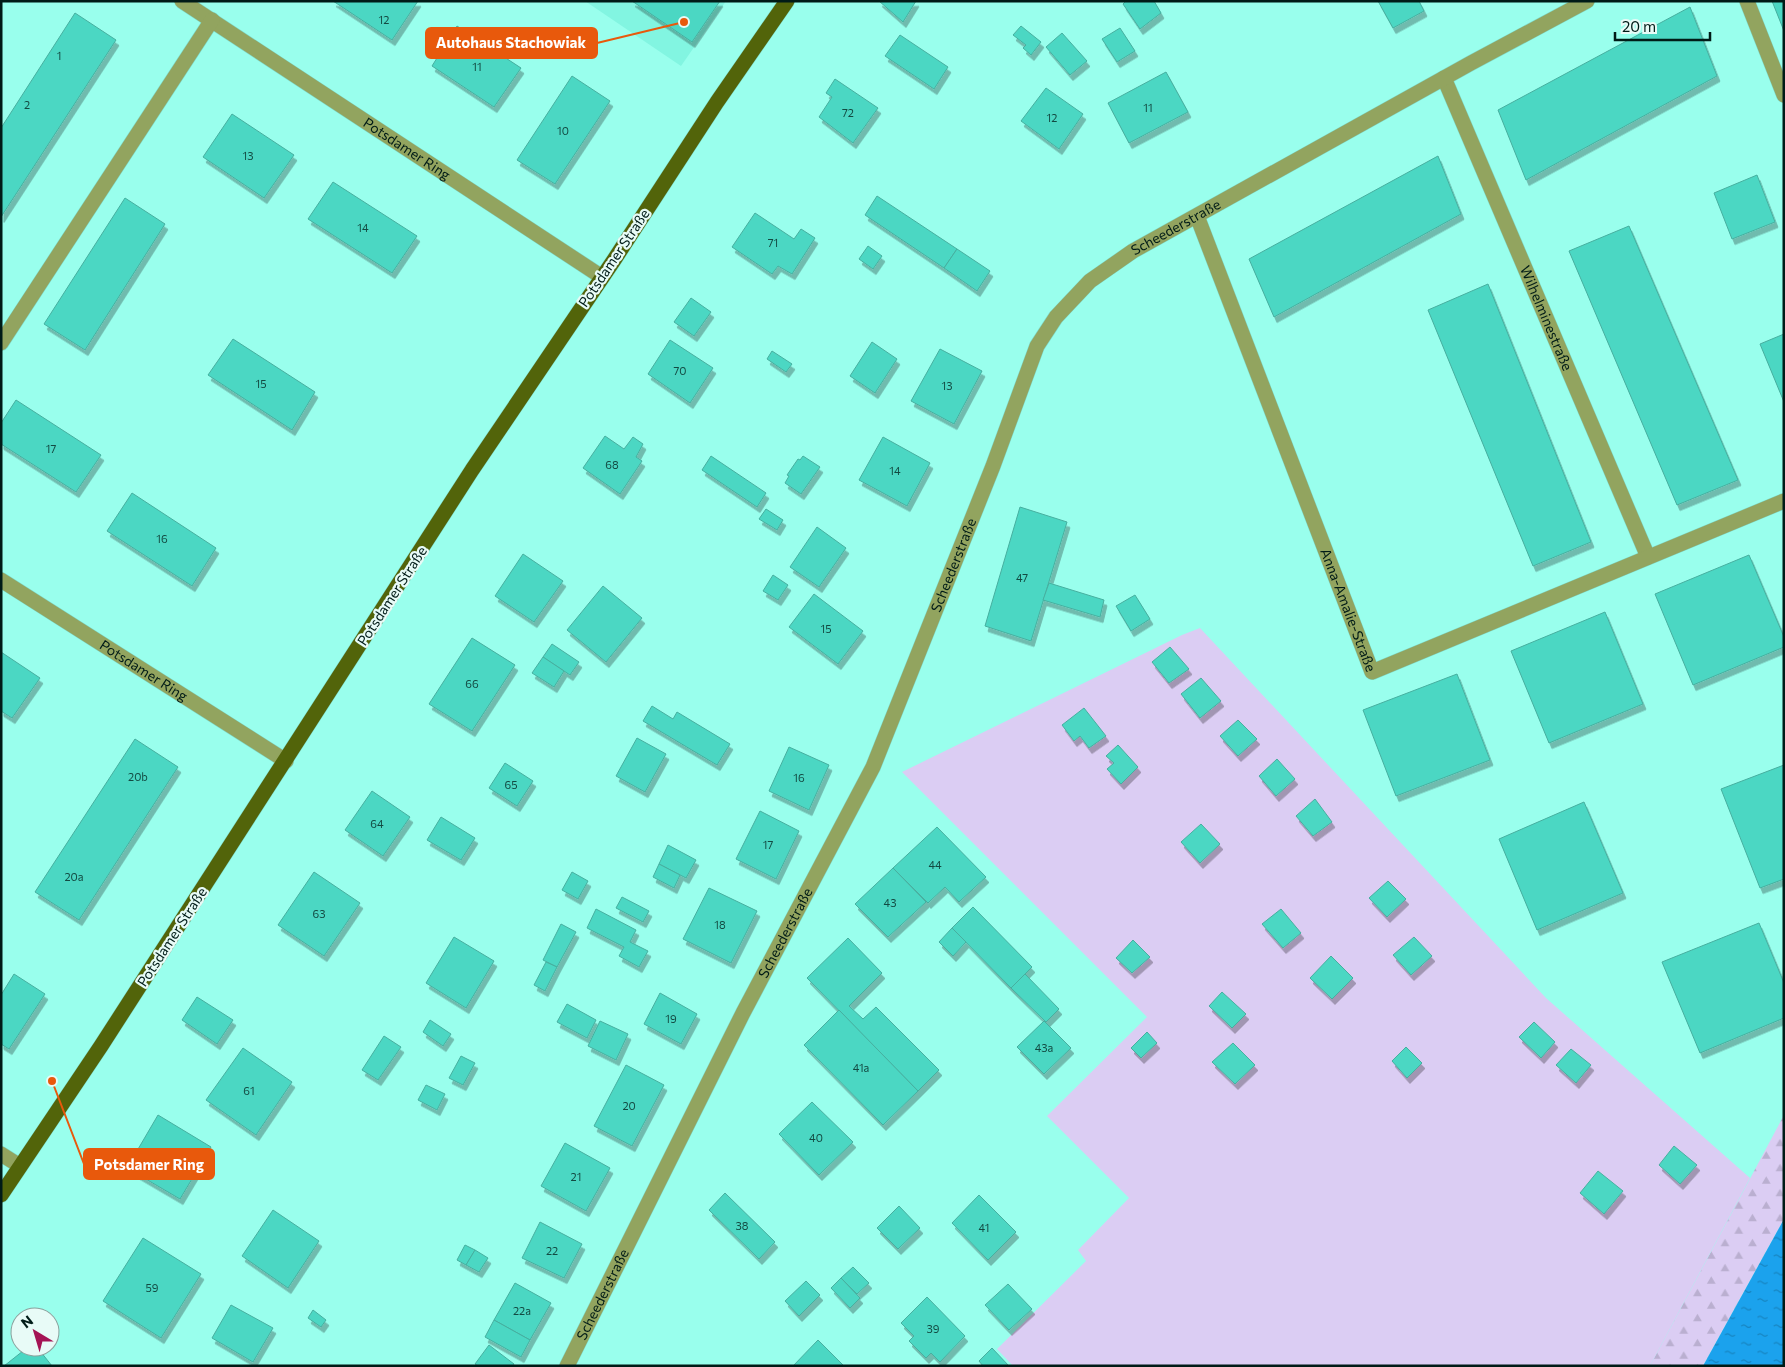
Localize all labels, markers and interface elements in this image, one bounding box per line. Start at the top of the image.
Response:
scale bar [1615,10,1710,42]
house number: 12 [379,13,389,26]
text: 20 m [1622,17,1656,35]
callout: Autohaus Stachowiak [426,28,597,58]
text: Autohaus Stachowiak [436,33,587,51]
house number: 1 [57,49,61,62]
house number: 11 [472,60,482,73]
house number: 2 [24,98,30,111]
house number: 11 [1143,101,1153,114]
house number: 72 [842,106,854,119]
house number: 12 [1047,111,1057,124]
street label: Potsdamer Ring [360,114,454,183]
house number: 10 [557,124,569,137]
house number: 13 [243,149,253,162]
street label: Scheederstraße [1128,195,1223,258]
street label: Potsdamer Straße [574,205,653,310]
house number: 14 [357,221,369,234]
house number: 71 [768,236,778,249]
street label: Wilhelminestraße [1517,263,1577,373]
house number: 70 [674,364,686,377]
house number: 15 [255,377,267,390]
house number: 13 [942,379,952,392]
house number: 17 [46,442,56,455]
house number: 68 [605,458,619,471]
house number: 14 [889,464,901,477]
street label: Scheederstraße [927,516,979,614]
house number: 16 [156,532,168,545]
street label: Potsdamer Straße [353,543,430,648]
street label: Anna-Amalie-Straße [1317,546,1380,674]
house number: 47 [1016,571,1028,584]
house number: 15 [820,622,832,635]
street label: Potsdamer Ring [97,636,191,705]
house number: 66 [465,677,479,690]
house number: 20b [128,770,148,783]
house number: 16 [793,771,805,784]
house number: 65 [505,778,518,791]
house number: 64 [370,817,384,830]
house number: 17 [763,838,773,851]
house number: 44 [928,858,942,871]
house number: 20a [64,870,84,883]
street label: Potsdamer Straße [133,884,210,989]
street label: Scheederstraße [754,885,816,981]
house number: 43 [884,896,896,909]
house number: 63 [313,907,325,920]
house number: 18 [714,918,726,931]
house number: 19 [665,1012,677,1025]
house number: 43a [1035,1041,1053,1054]
house number: 41a [853,1061,869,1074]
house number: 61 [243,1084,255,1097]
house number: 20 [622,1099,636,1112]
house number: 40 [809,1131,823,1144]
callout: Potsdamer Ring [84,1149,214,1179]
text: Potsdamer Ring [94,1155,204,1173]
house number: 21 [571,1170,581,1183]
house number: 38 [736,1219,749,1232]
house number: 41 [979,1221,989,1234]
house number: 22 [546,1244,558,1257]
street label: Scheederstraße [572,1246,632,1343]
house number: 59 [146,1281,159,1294]
house number: 22a [513,1304,531,1317]
north arrow [10,1307,60,1357]
text: N [17,1311,36,1331]
house number: 39 [927,1322,940,1335]

